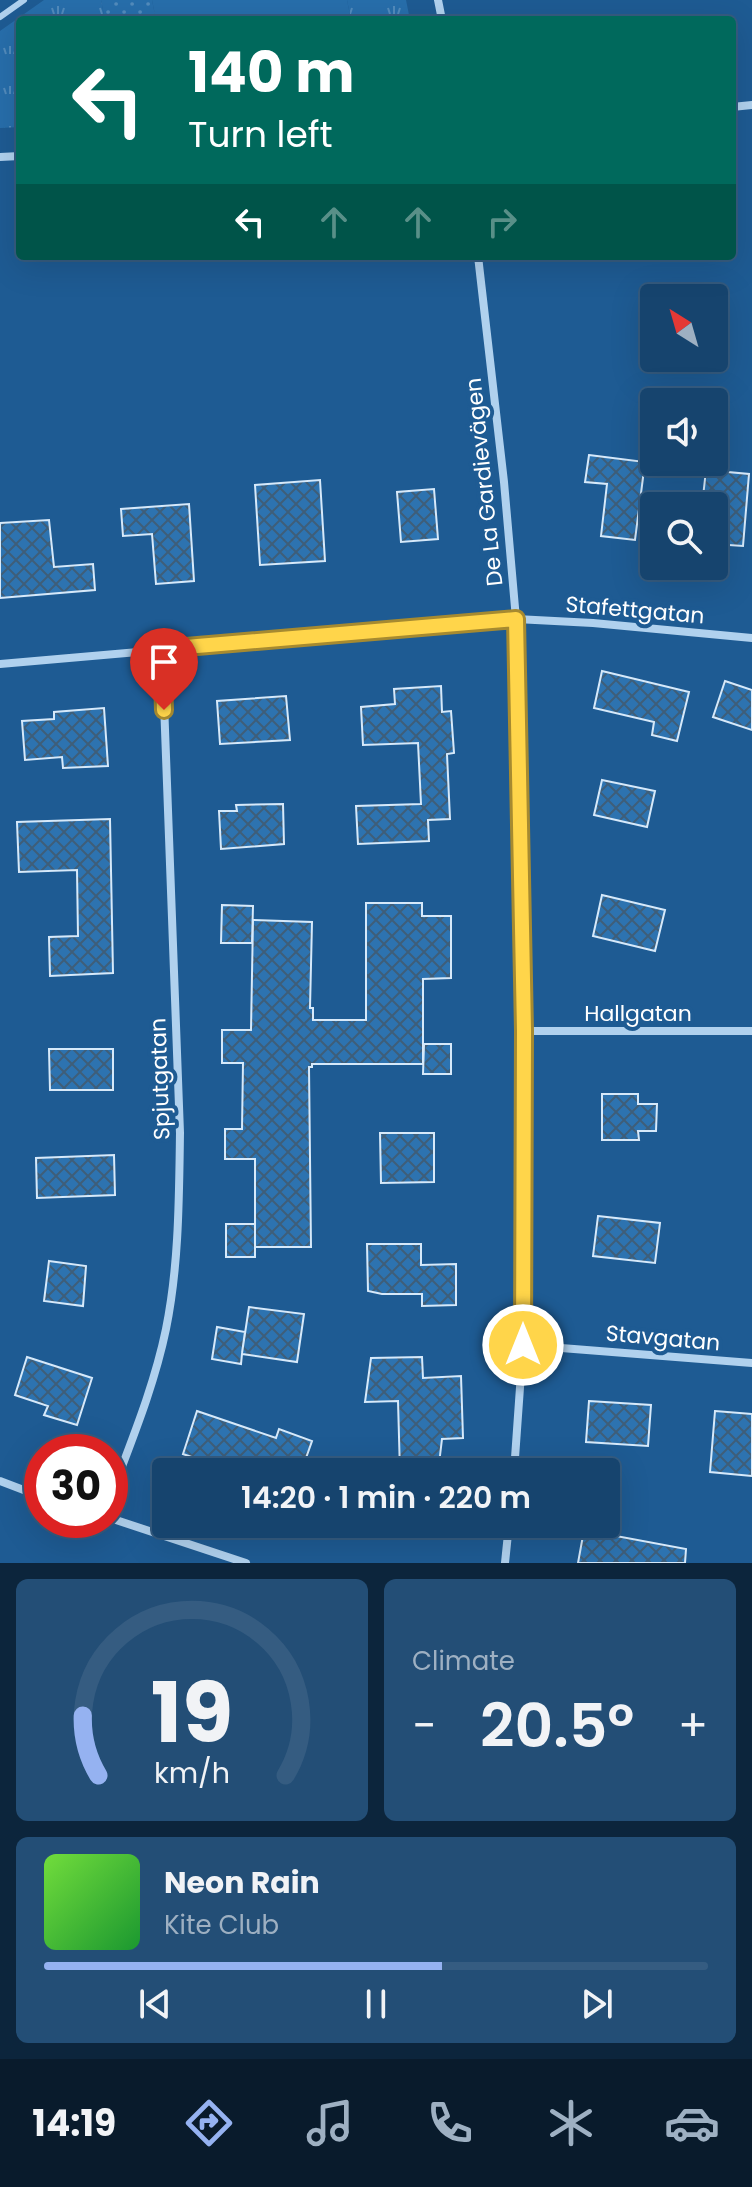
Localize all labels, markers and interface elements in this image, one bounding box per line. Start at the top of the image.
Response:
text: 140 m [188,33,355,112]
icon: left [56,48,160,152]
text: Turn left [188,109,333,160]
icon: left [228,200,272,244]
icon: ahead [312,200,356,244]
icon: ahead [396,200,440,244]
icon: right [480,200,524,244]
north arrow [640,284,728,372]
map controls [640,284,728,580]
street label: De La Gardievägen [458,376,510,588]
button: sound [640,388,728,476]
button: search [640,492,728,580]
street label: Stafettgatan [564,588,706,632]
pin [130,628,198,710]
icon: arrive [142,640,186,684]
street label: Hallgatan [584,998,692,1029]
street label: Spjutgatan [142,1017,178,1141]
position arrow [481,1303,565,1387]
street label: Stavgatan [604,1318,722,1358]
speed limit sign: 30 [24,1434,128,1538]
text: 14:20 · 1 min · 220 m [241,1476,531,1519]
text: Climate [412,1643,515,1679]
text: 19 [151,1655,233,1771]
text: 20.5° [480,1684,634,1768]
text: − [412,1695,436,1756]
text: + [678,1695,708,1756]
text: km/h [154,1753,230,1793]
text: Neon Rain [164,1861,320,1904]
text: Kite Club [164,1907,279,1943]
icon: previous [133,1982,177,2026]
icon: pause [354,1982,398,2026]
icon: next [575,1982,619,2026]
icon: directions [181,2095,237,2151]
icon: music [302,2095,358,2151]
icon: phone [422,2095,478,2151]
icon: climate [543,2095,599,2151]
icon: car [664,2095,720,2151]
text: 14:19 [32,2098,116,2149]

